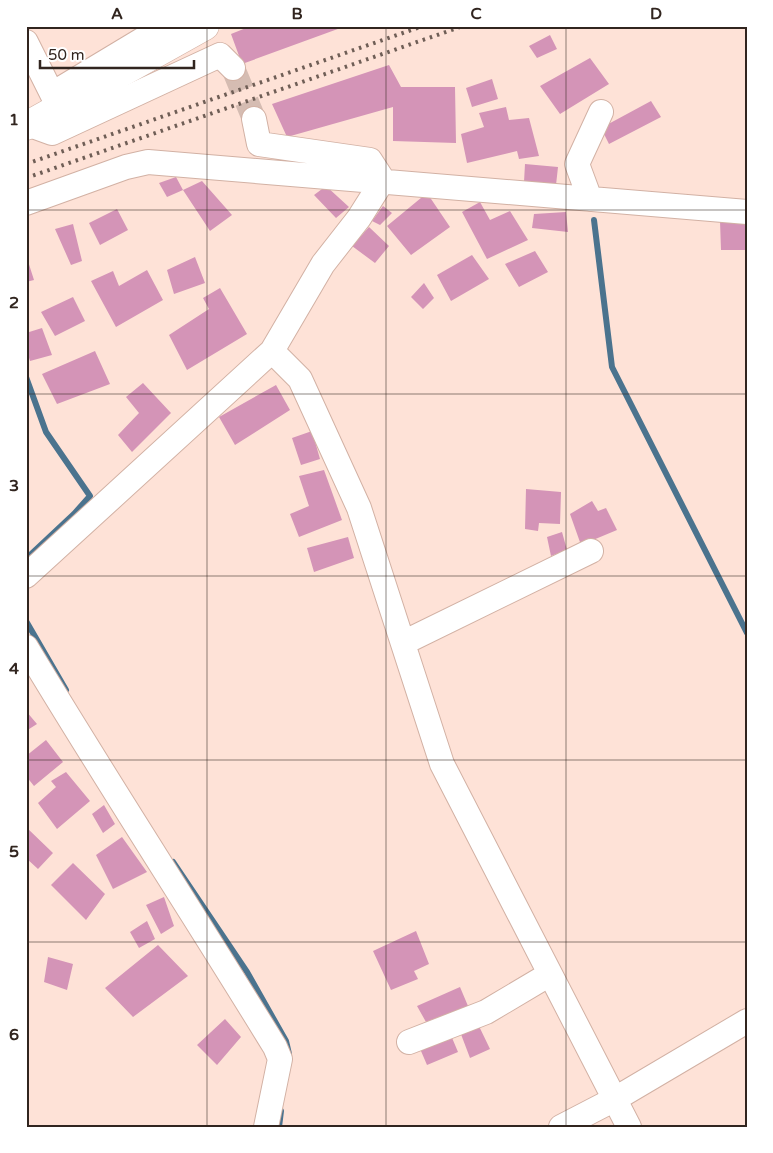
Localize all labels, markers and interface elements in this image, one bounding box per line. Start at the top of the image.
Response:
text: A [111,4,123,24]
text: B [291,4,303,24]
text: C [470,4,482,24]
text: D [650,4,662,24]
scale bar [40,38,194,70]
text: 50 m [48,46,85,64]
text: 1 [9,110,19,130]
text: 2 [9,293,19,313]
text: 3 [9,476,19,496]
text: 4 [9,659,19,679]
text: 5 [9,842,19,862]
text: 6 [9,1025,19,1045]

